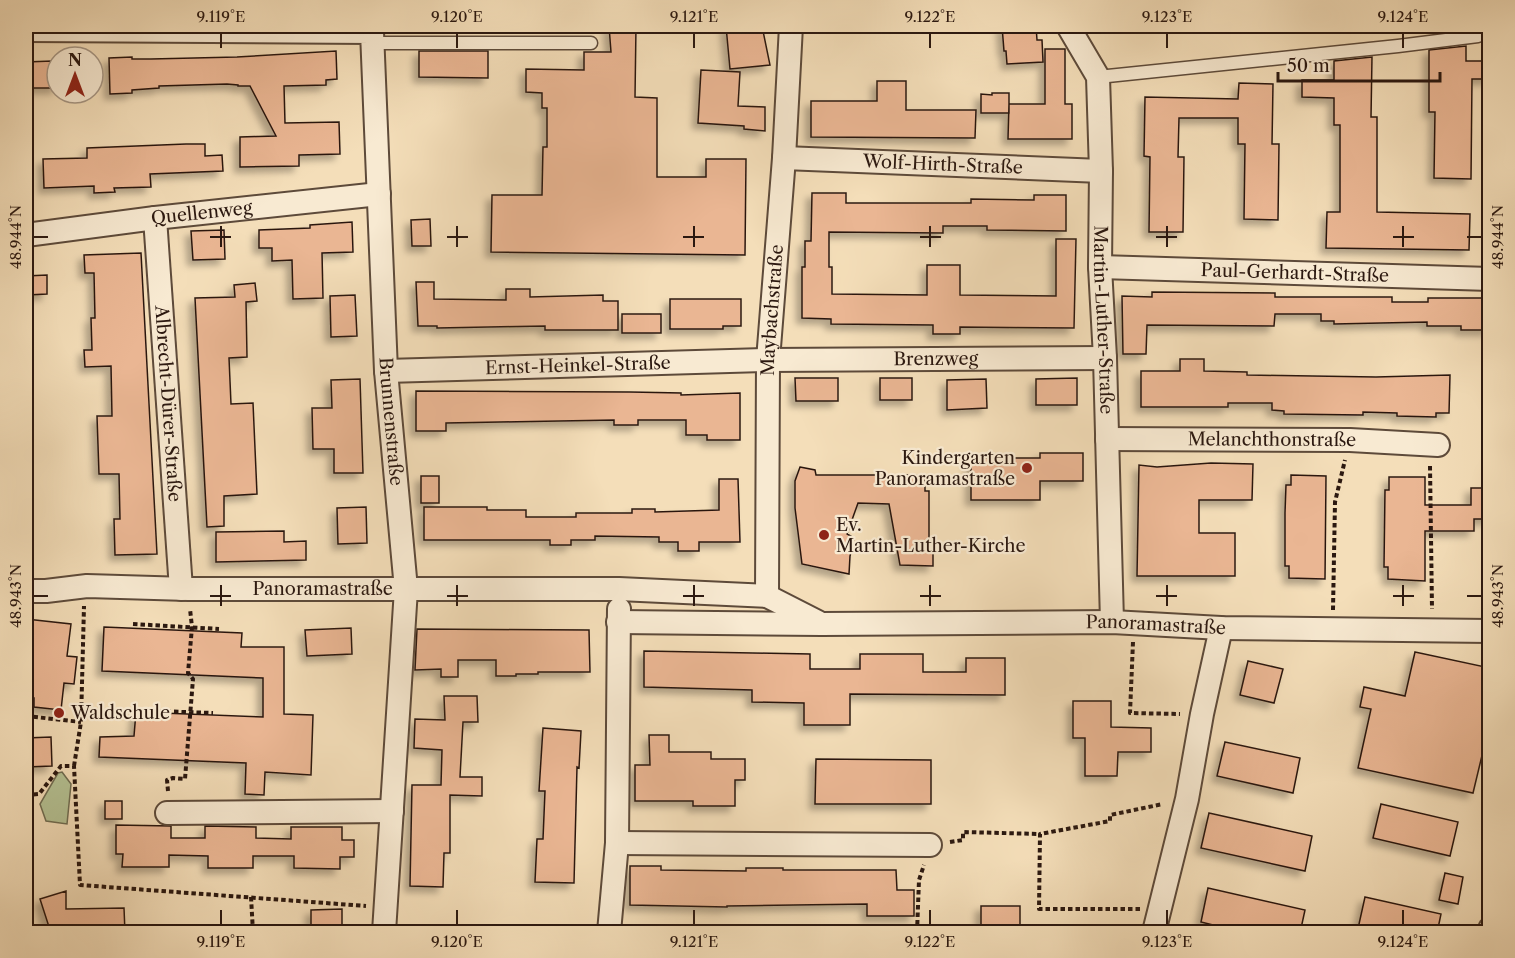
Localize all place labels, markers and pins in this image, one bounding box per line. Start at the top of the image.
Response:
place label: Kindergarten Panoramastraße [875,447,1015,490]
marker: Kindergarten Panoramastraße [1020,461,1034,475]
place label: Ev. Martin-Luther-Kirche [836,514,1026,557]
marker: Ev. Martin-Luther-Kirche [817,528,831,542]
place label: Waldschule [70,702,170,724]
marker: Waldschule [52,706,66,720]

